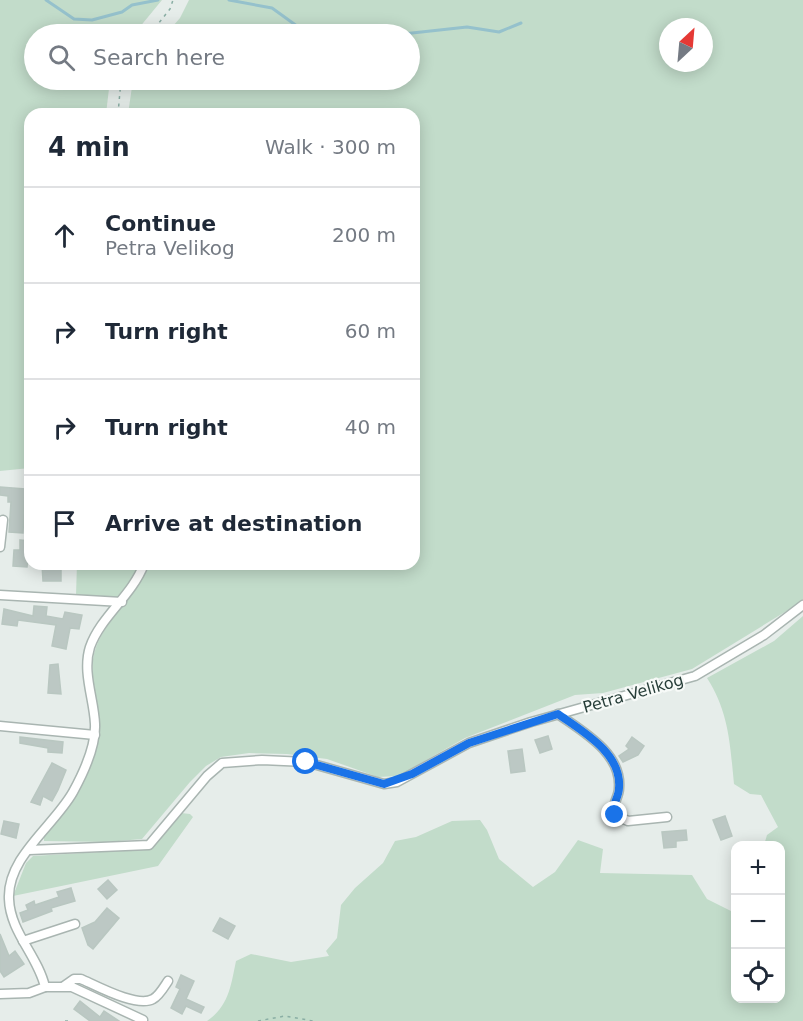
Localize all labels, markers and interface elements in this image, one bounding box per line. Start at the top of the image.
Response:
north arrow [659,18,713,72]
search box [24,24,420,90]
icon: search [45,41,78,74]
text: Search here [93,45,225,70]
text: 4 min [48,132,130,162]
text: Walk · 300 m [265,135,396,159]
text: Continue [105,211,216,236]
icon: ahead [48,219,81,252]
text: 200 m [332,223,396,247]
text: Petra Velikog [105,236,235,260]
icon: right [48,315,81,348]
text: Turn right [105,319,228,344]
text: 60 m [345,319,396,343]
icon: right [48,411,81,444]
text: Turn right [105,415,228,440]
text: 40 m [345,415,396,439]
icon: arrive [48,507,81,540]
text: Arrive at destination [105,511,362,536]
street label: Petra Velikog [581,670,686,717]
route start [292,748,318,774]
route end [601,801,627,827]
map controls [731,841,785,1003]
button: + [731,841,785,895]
button: − [731,895,785,949]
button: locate [731,949,785,1003]

